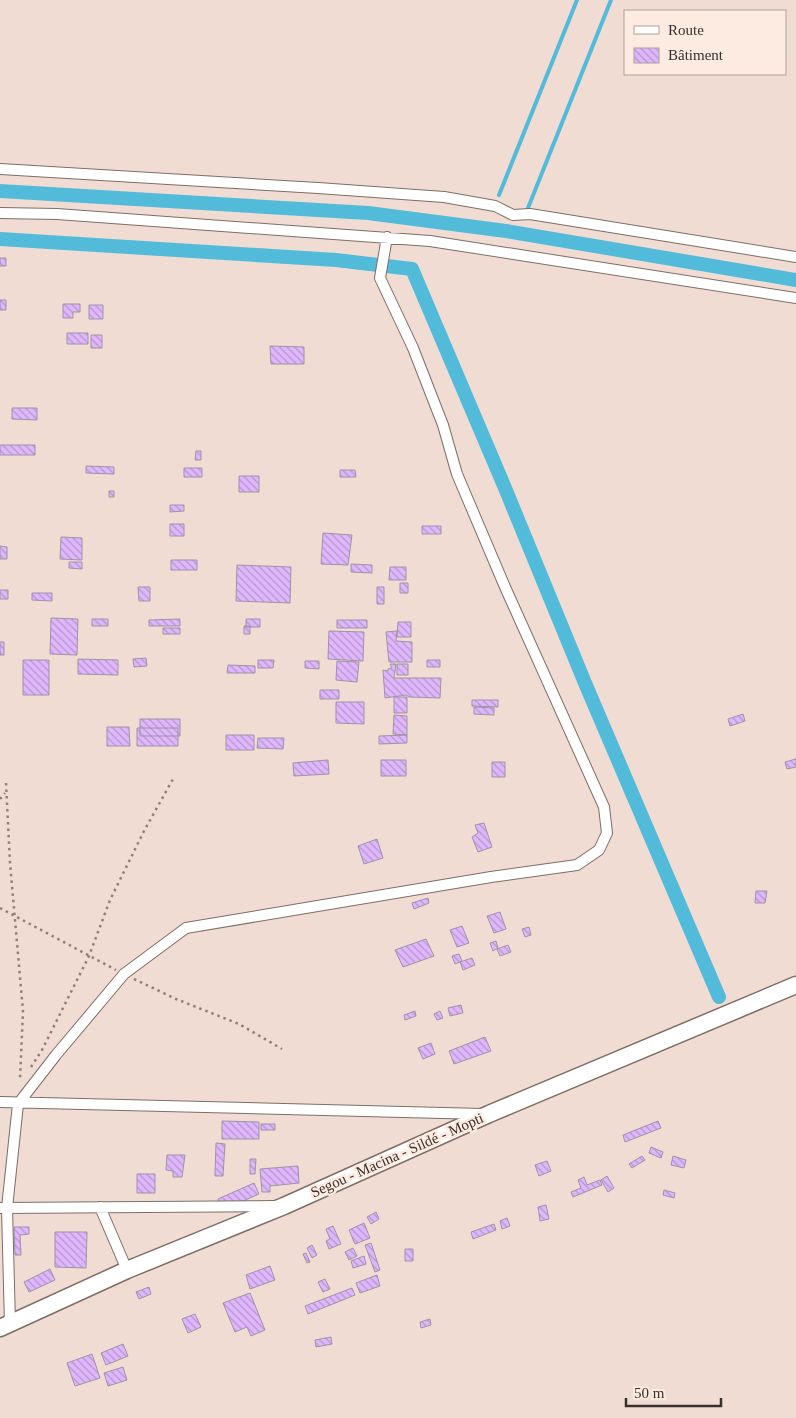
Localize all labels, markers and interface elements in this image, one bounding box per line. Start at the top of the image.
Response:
legend [624,10,786,75]
text: Route [668,22,704,38]
text: Bâtiment [668,47,724,63]
street label: Segou - Macina - Sildé - Mopti [308,1110,486,1200]
scale bar [626,1376,721,1408]
text: 50 m [634,1385,665,1401]

